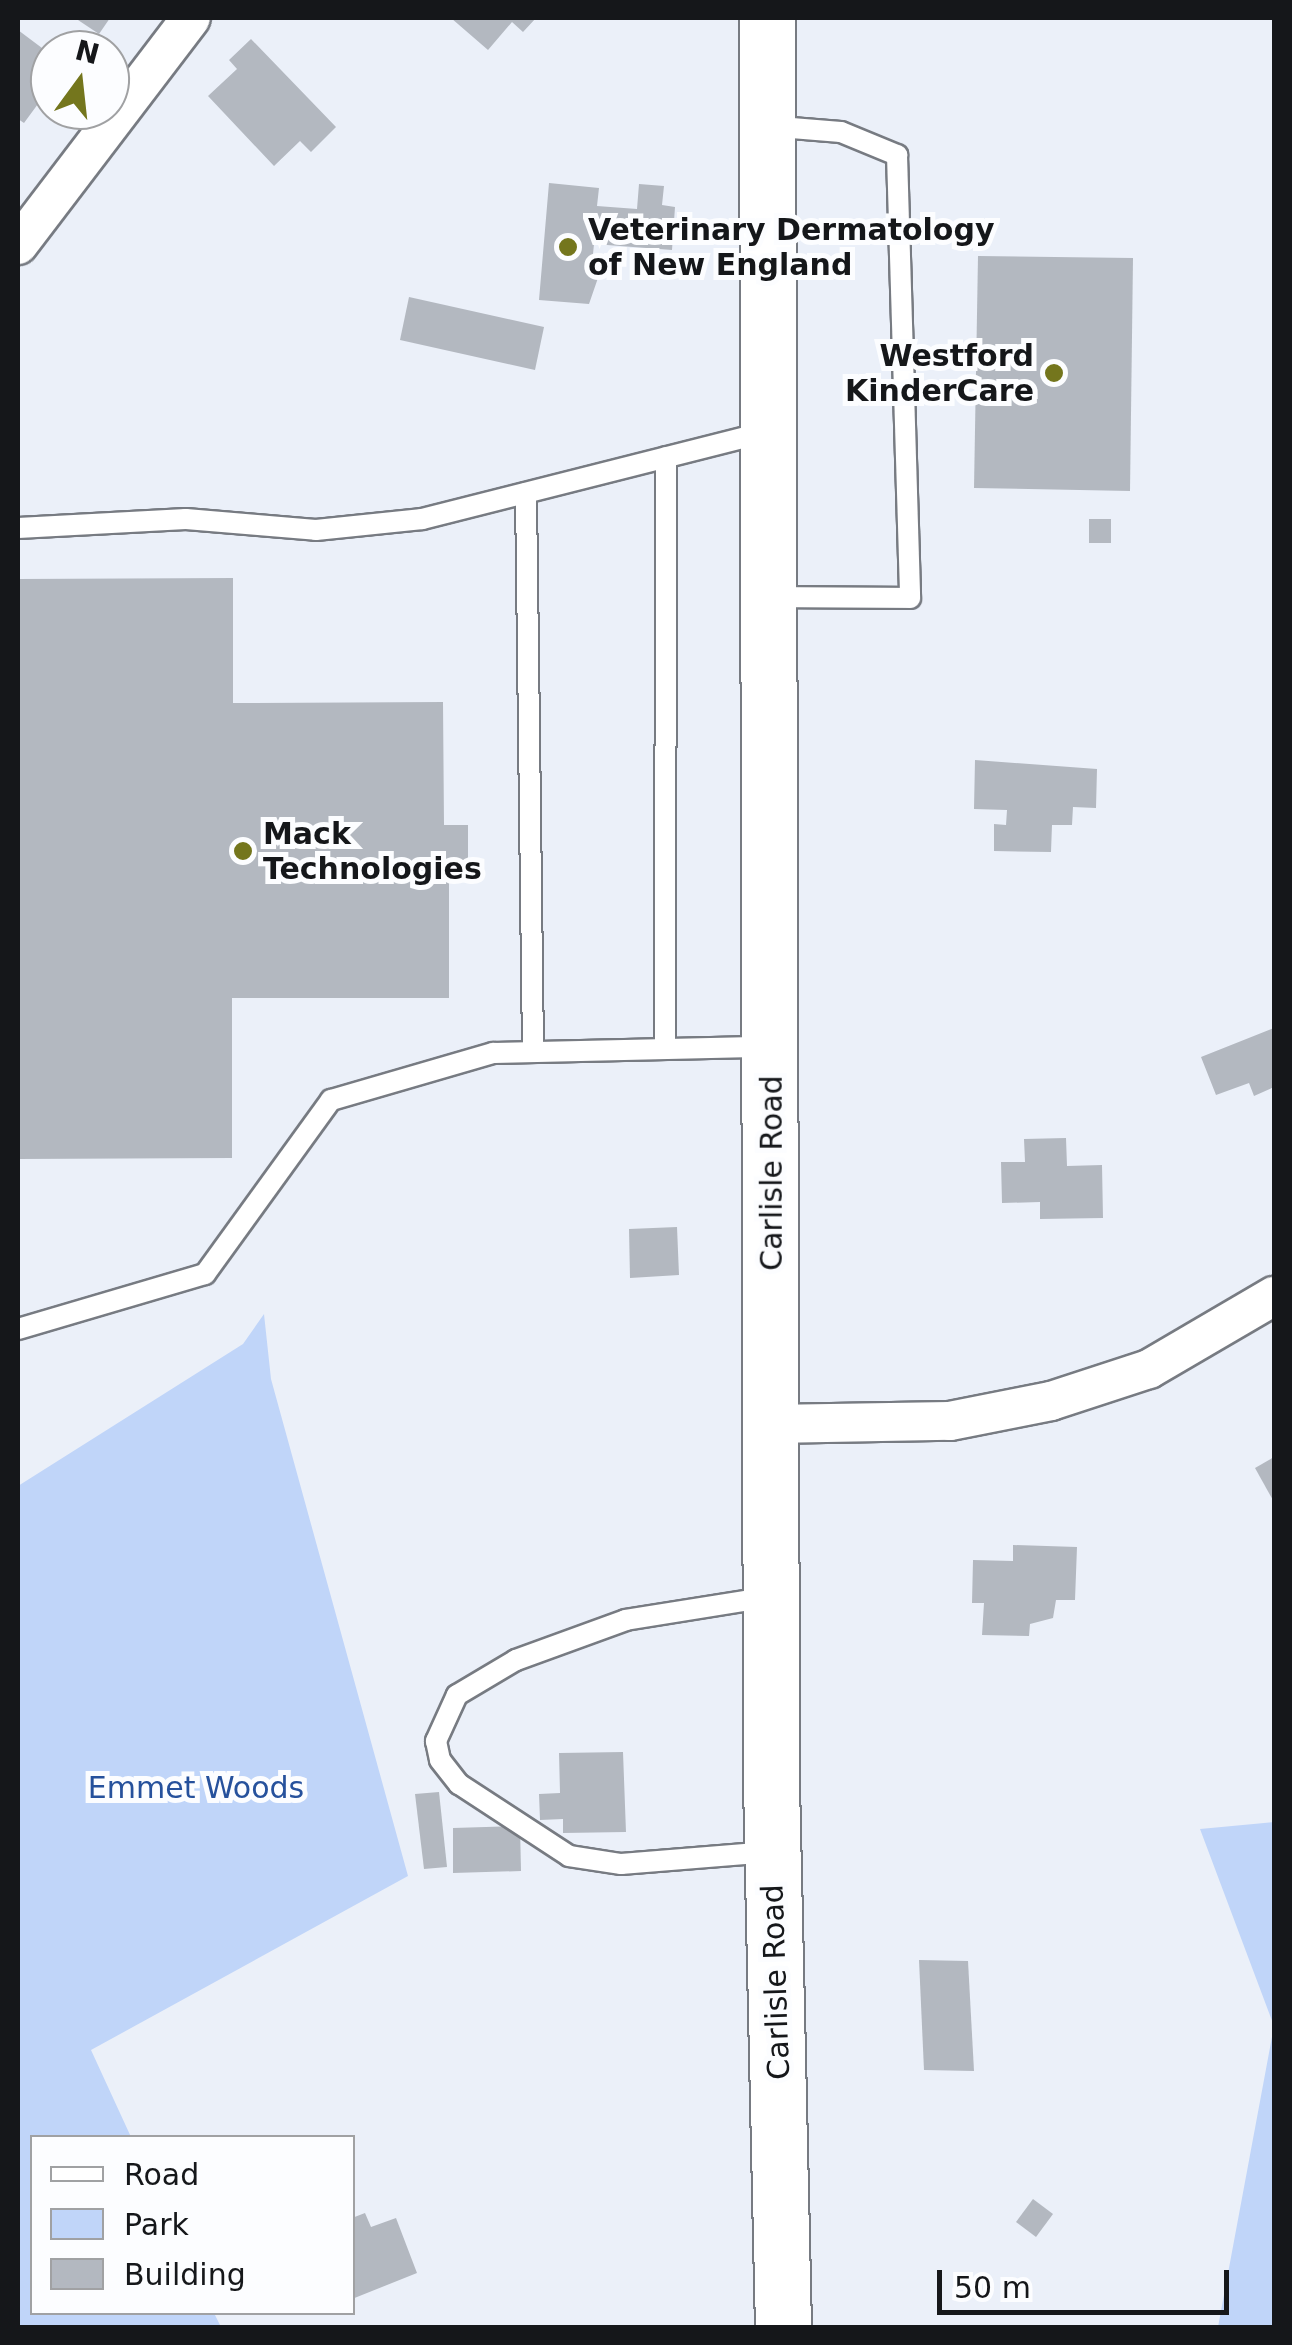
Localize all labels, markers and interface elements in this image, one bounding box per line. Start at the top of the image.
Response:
north arrow [30,30,130,130]
text: N [72,34,103,71]
place label: Veterinary Dermatology of New England [588,212,995,282]
marker: Veterinary Dermatology of New England [557,236,579,258]
place label: Westford KinderCare [845,338,1034,408]
marker: Westford KinderCare [1043,362,1065,384]
place label: Mack Technologies [263,816,482,886]
marker: Mack Technologies [232,840,254,862]
street label: Carlisle Road [754,1075,790,1271]
park label: Emmet Woods [88,1770,304,1806]
street label: Carlisle Road [755,1884,797,2080]
legend [30,2135,355,2315]
text: Road [124,2157,199,2192]
text: Park [124,2207,189,2242]
scale bar [942,2250,1234,2312]
text: Building [124,2257,246,2292]
text: 50 m [954,2270,1031,2305]

